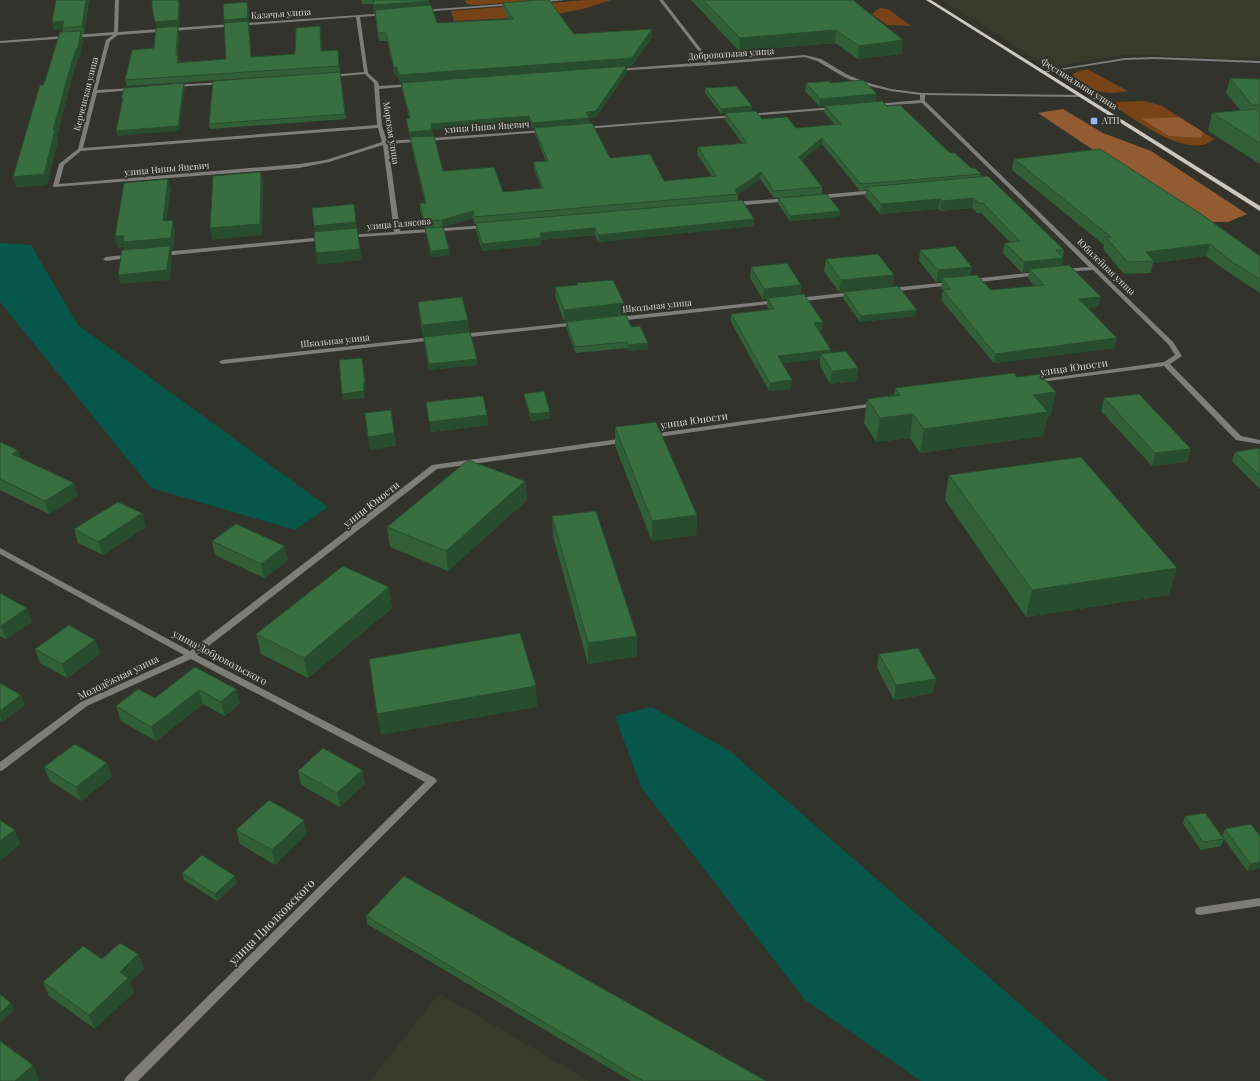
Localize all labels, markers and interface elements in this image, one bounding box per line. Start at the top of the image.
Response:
street label: Казачья улица [251,5,312,21]
street label: Добровольная улица [688,44,775,62]
street label: Керченская улица [70,55,100,132]
street label: Фестивальная улица [1039,55,1120,112]
street label: Морская улица [381,101,403,166]
place label: АТП [1101,114,1120,126]
marker: АТП [1089,116,1099,126]
street label: улица Нины Яцевич [443,117,530,135]
street label: улица Нины Яцевич [123,158,210,178]
street label: улица Галясова [365,214,432,232]
street label: Юбилейная улица [1075,235,1139,297]
street label: Школьная улица [622,295,693,315]
street label: Школьная улица [300,330,371,350]
street label: улица Юности [1038,355,1109,379]
street label: улица Юности [658,408,729,432]
street label: улица Юности [339,478,402,531]
street label: улица Добровольского [169,626,270,688]
street label: Молодёжная улица [75,651,161,703]
street label: улица Циолковского [224,874,318,969]

